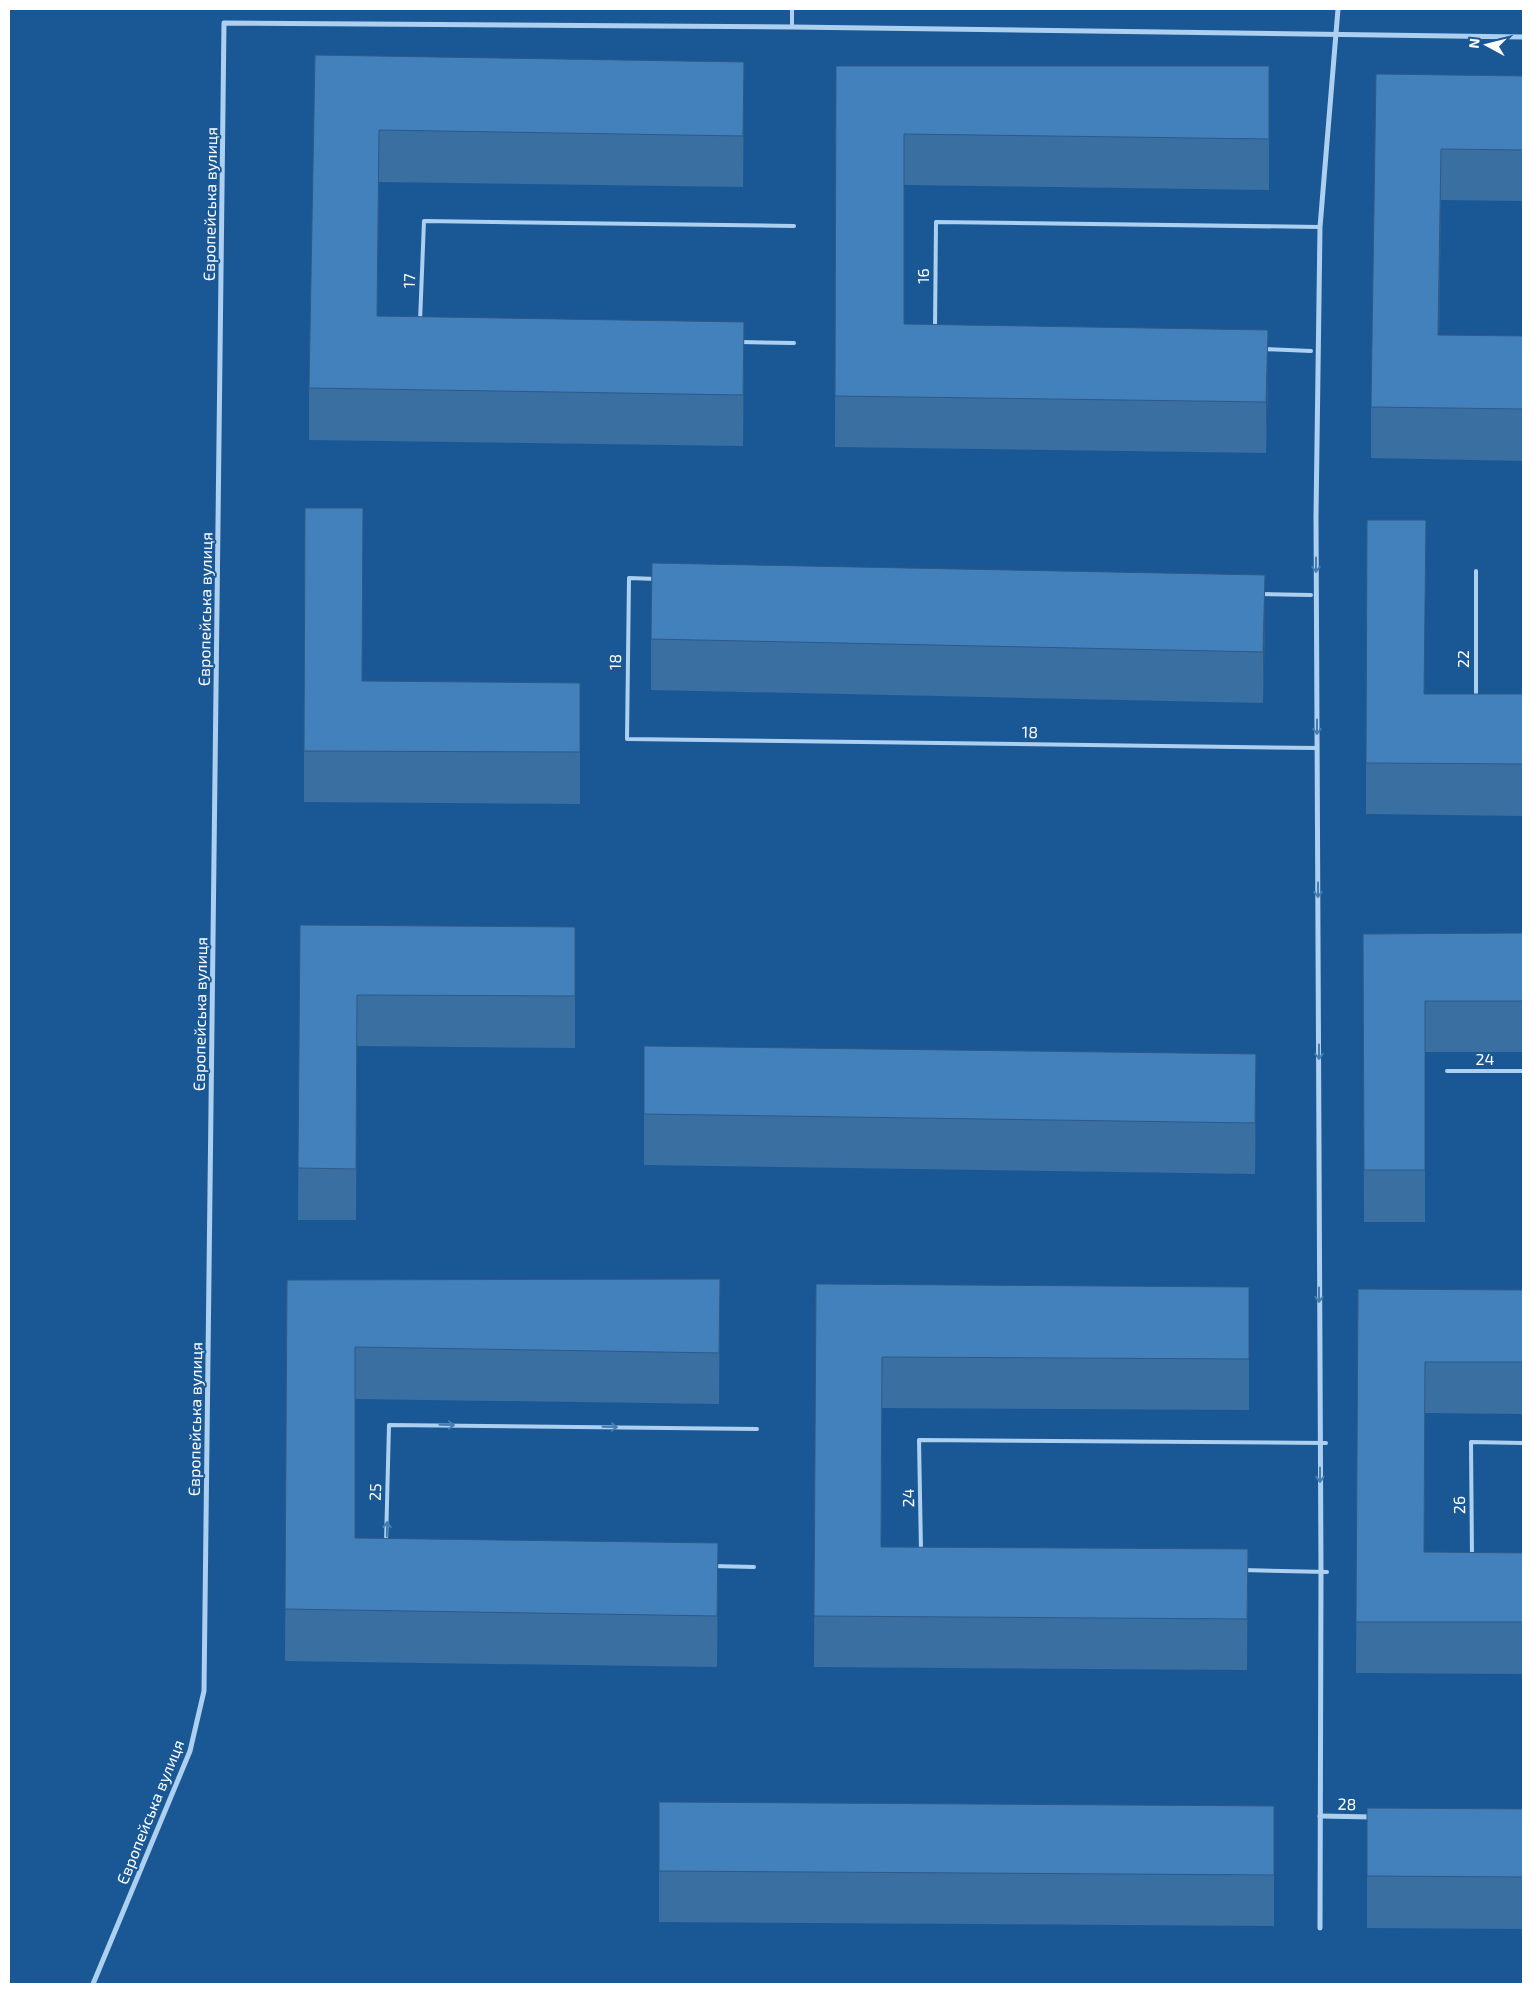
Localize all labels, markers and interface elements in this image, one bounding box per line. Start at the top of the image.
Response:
north arrow [1462,20,1512,70]
text: N [1465,37,1483,49]
street label: Європейська вулиця [199,127,221,281]
street label: 16 [913,268,932,284]
street label: 17 [399,273,418,289]
street label: Європейська вулиця [194,532,216,686]
one-way arrow [1311,556,1321,573]
street label: 22 [1453,650,1472,668]
street label: 18 [605,654,624,670]
one-way arrow [1312,719,1322,735]
street label: 18 [1022,722,1038,741]
one-way arrow [1313,882,1323,898]
street label: Європейська вулиця [189,937,211,1091]
one-way arrow [1314,1044,1324,1060]
street label: 24 [1476,1049,1495,1068]
one-way arrow [1314,1286,1324,1303]
street label: Європейська вулиця [184,1342,206,1496]
one-way arrow [439,1421,455,1430]
one-way arrow [602,1423,618,1432]
one-way arrow [1315,1466,1325,1483]
street label: 25 [365,1483,384,1501]
street label: 24 [898,1488,917,1508]
street label: 26 [1449,1496,1468,1514]
one-way arrow [382,1521,392,1537]
street label: Європейська вулиця [112,1737,188,1887]
street label: 28 [1337,1794,1357,1813]

